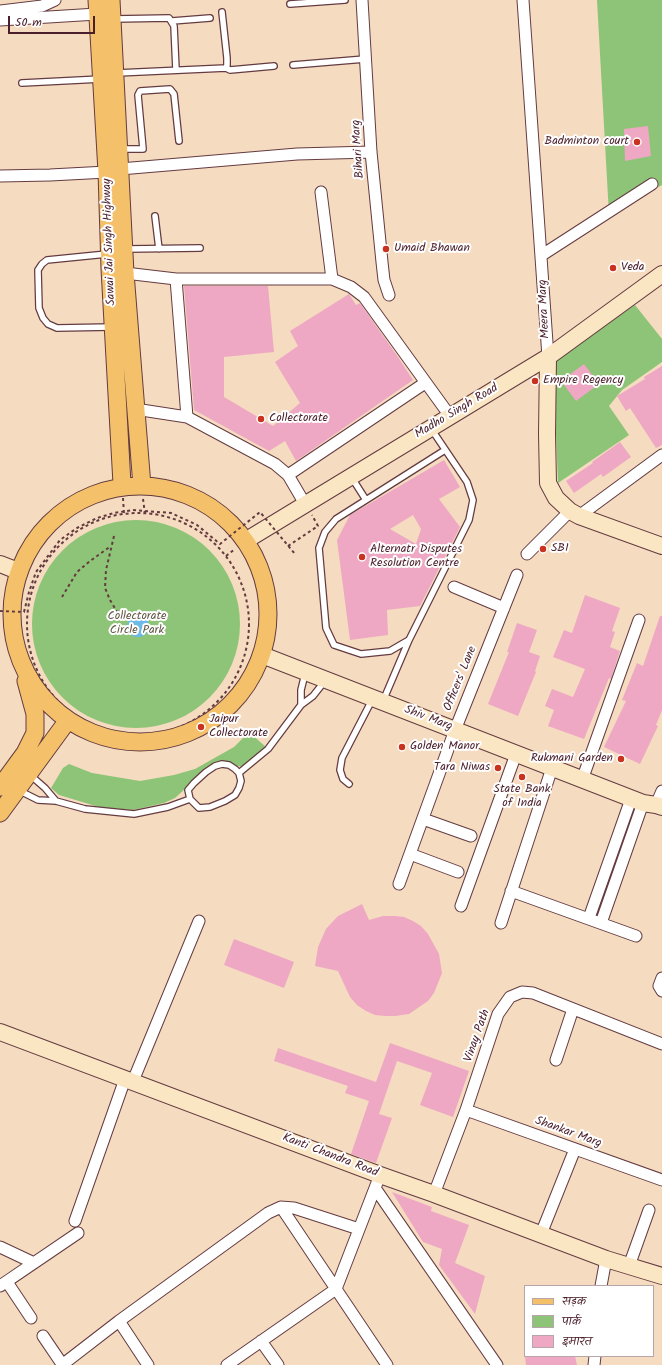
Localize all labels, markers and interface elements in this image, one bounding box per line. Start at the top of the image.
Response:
scale bar [10,8,97,34]
text: 50 m [15,13,42,32]
street label: Bihari Marg [350,119,368,179]
place label: Badminton court [544,135,629,149]
marker: Badminton court [632,137,642,147]
street label: Sawai Jai Singh Highway [101,178,119,306]
place label: Umaid Bhawan [394,242,470,256]
marker: Umaid Bhawan [381,244,391,254]
place label: Veda [621,261,644,275]
marker: Veda [608,263,618,273]
street label: Meera Marg [536,279,554,339]
place label: Empire Regency [543,374,623,388]
marker: Empire Regency [530,376,540,386]
street label: Madho Singh Road [413,382,501,442]
place label: Collectorate [269,412,328,426]
marker: Collectorate [256,414,266,424]
place label: SBI [551,542,569,556]
place label: Alternatr Disputes Resolution Centre [370,543,462,571]
marker: SBI [538,544,548,554]
marker: Alternatr Disputes Resolution Centre [357,552,367,562]
park label: Collectorate Circle Park [108,610,166,638]
street label: Officers' Lane [441,645,481,713]
street label: Shiv Marg [402,703,454,735]
place label: Jaipur Collectorate [209,713,268,741]
marker: Jaipur Collectorate [196,722,206,732]
place label: Golden Manor [410,740,479,754]
marker: Golden Manor [397,742,407,752]
place label: Rukmani Garden [531,752,613,766]
marker: Rukmani Garden [616,754,626,764]
place label: Tara Niwas [434,761,490,775]
marker: Tara Niwas [493,763,503,773]
marker: State Bank of India [517,772,527,782]
place label: State Bank of India [494,783,550,811]
street label: Vinay Path [462,1008,494,1064]
street label: Shankar Marg [533,1114,603,1152]
street label: Kanti Chandra Road [280,1131,380,1181]
legend [524,1285,654,1357]
text: सड़क [562,1292,586,1311]
text: पार्क [562,1312,581,1331]
text: इमारत [562,1332,592,1351]

